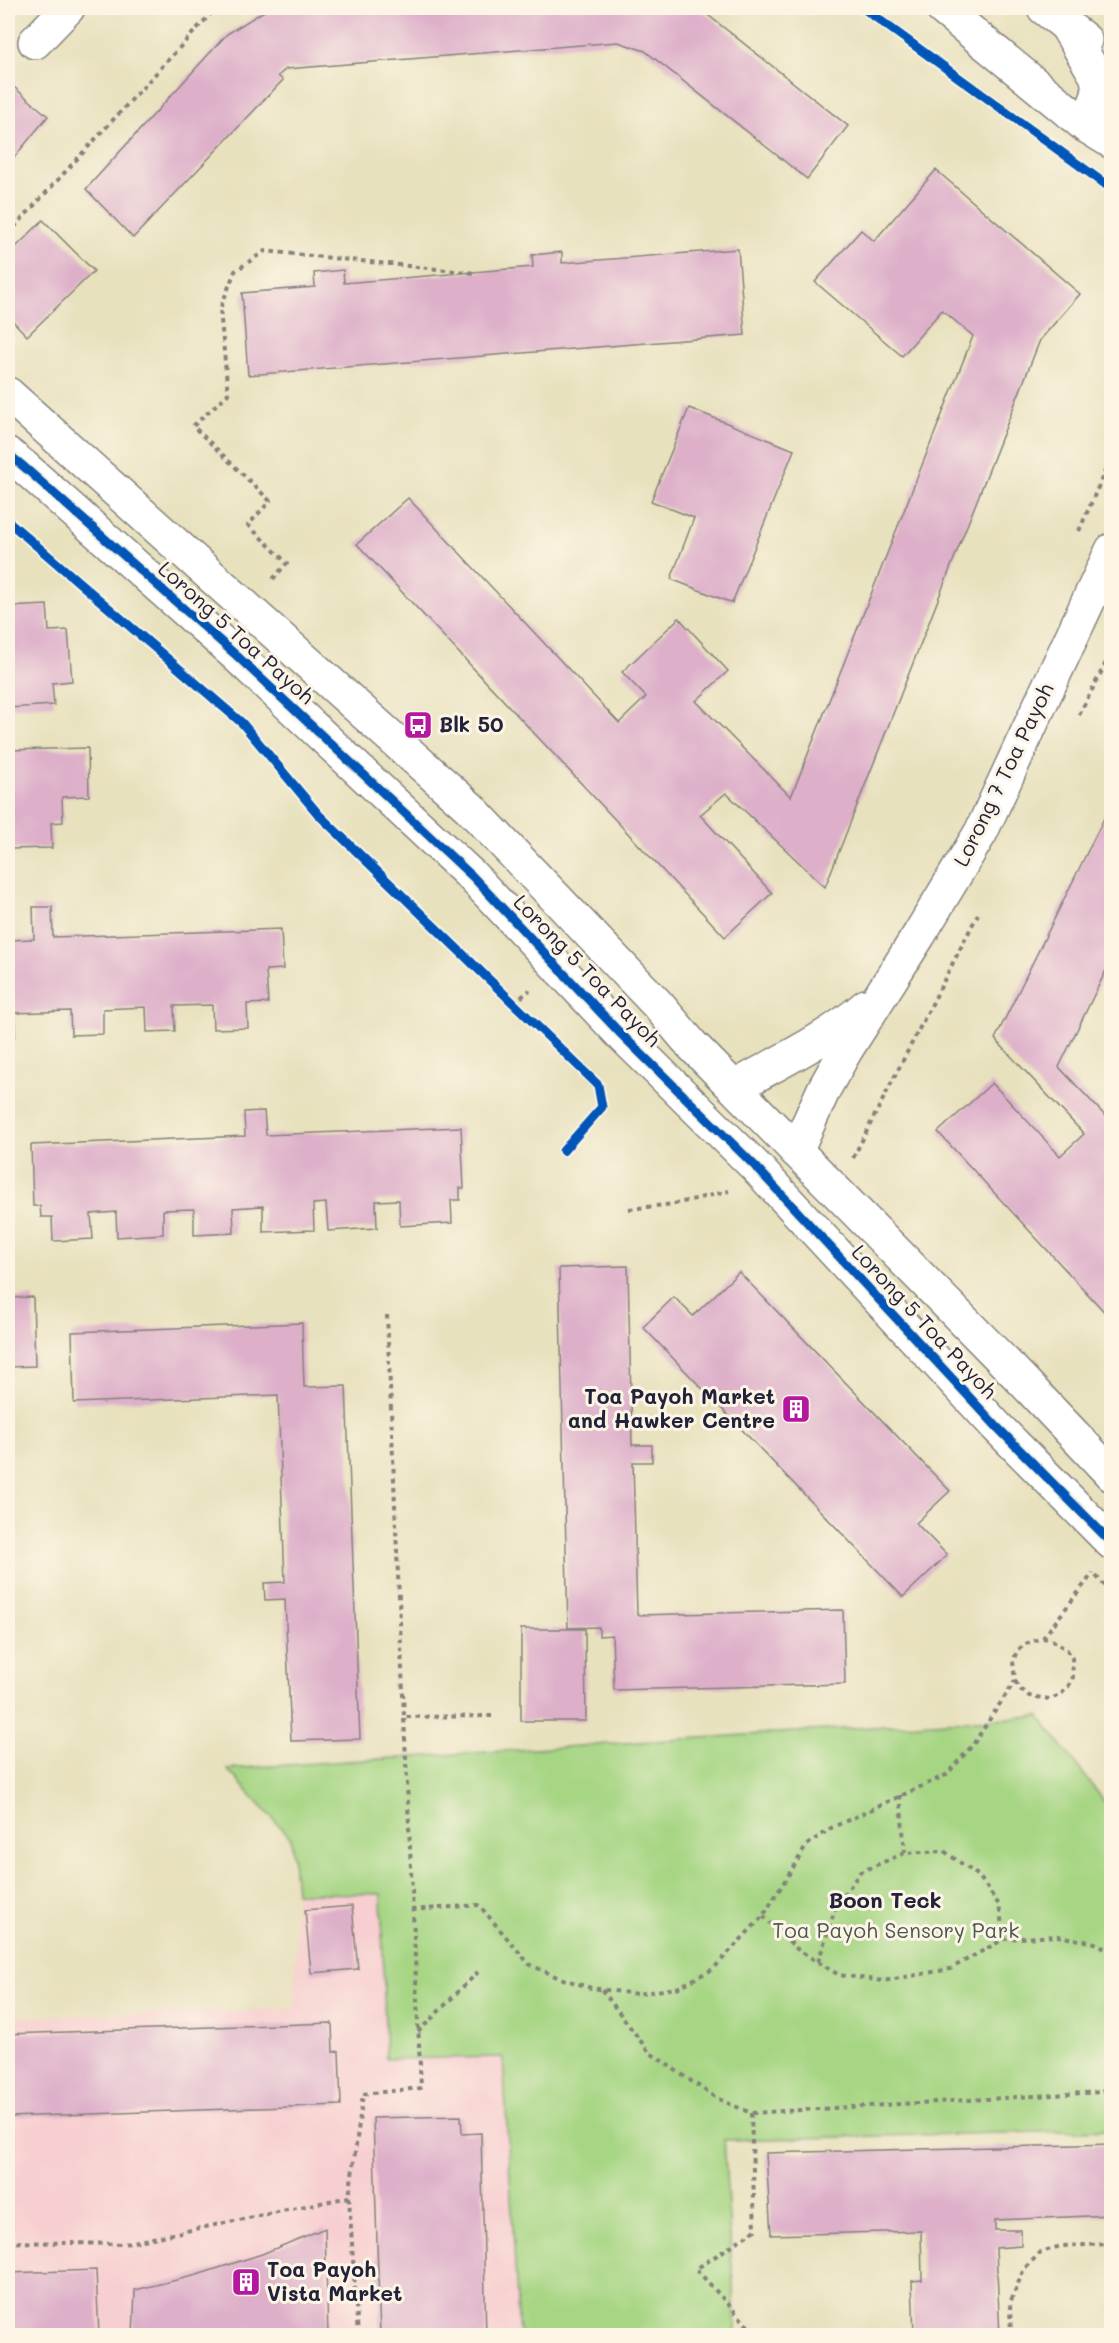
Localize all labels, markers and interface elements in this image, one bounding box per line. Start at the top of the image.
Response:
street label: Lorong 5 Toa Payoh [153,555,321,709]
street label: Lorong 7 Toa Payoh [947,678,1059,870]
bus stop icon: Blk 50 [402,709,434,741]
place label: Blk 50 [439,710,503,737]
street label: Lorong 5 Toa Payoh [509,888,668,1052]
street label: Lorong 5 Toa Payoh [847,1238,1004,1404]
place label: Toa Payoh Market and Hawker Centre [568,1382,775,1433]
building icon: Toa Payoh Market and Hawker Centre [780,1393,812,1425]
district label: Boon Teck [828,1885,942,1914]
park label: Toa Payoh Sensory Park [773,1916,1019,1943]
place label: Toa Payoh Vista Market [267,2255,402,2306]
building icon: Toa Payoh Vista Market [230,2266,262,2298]

